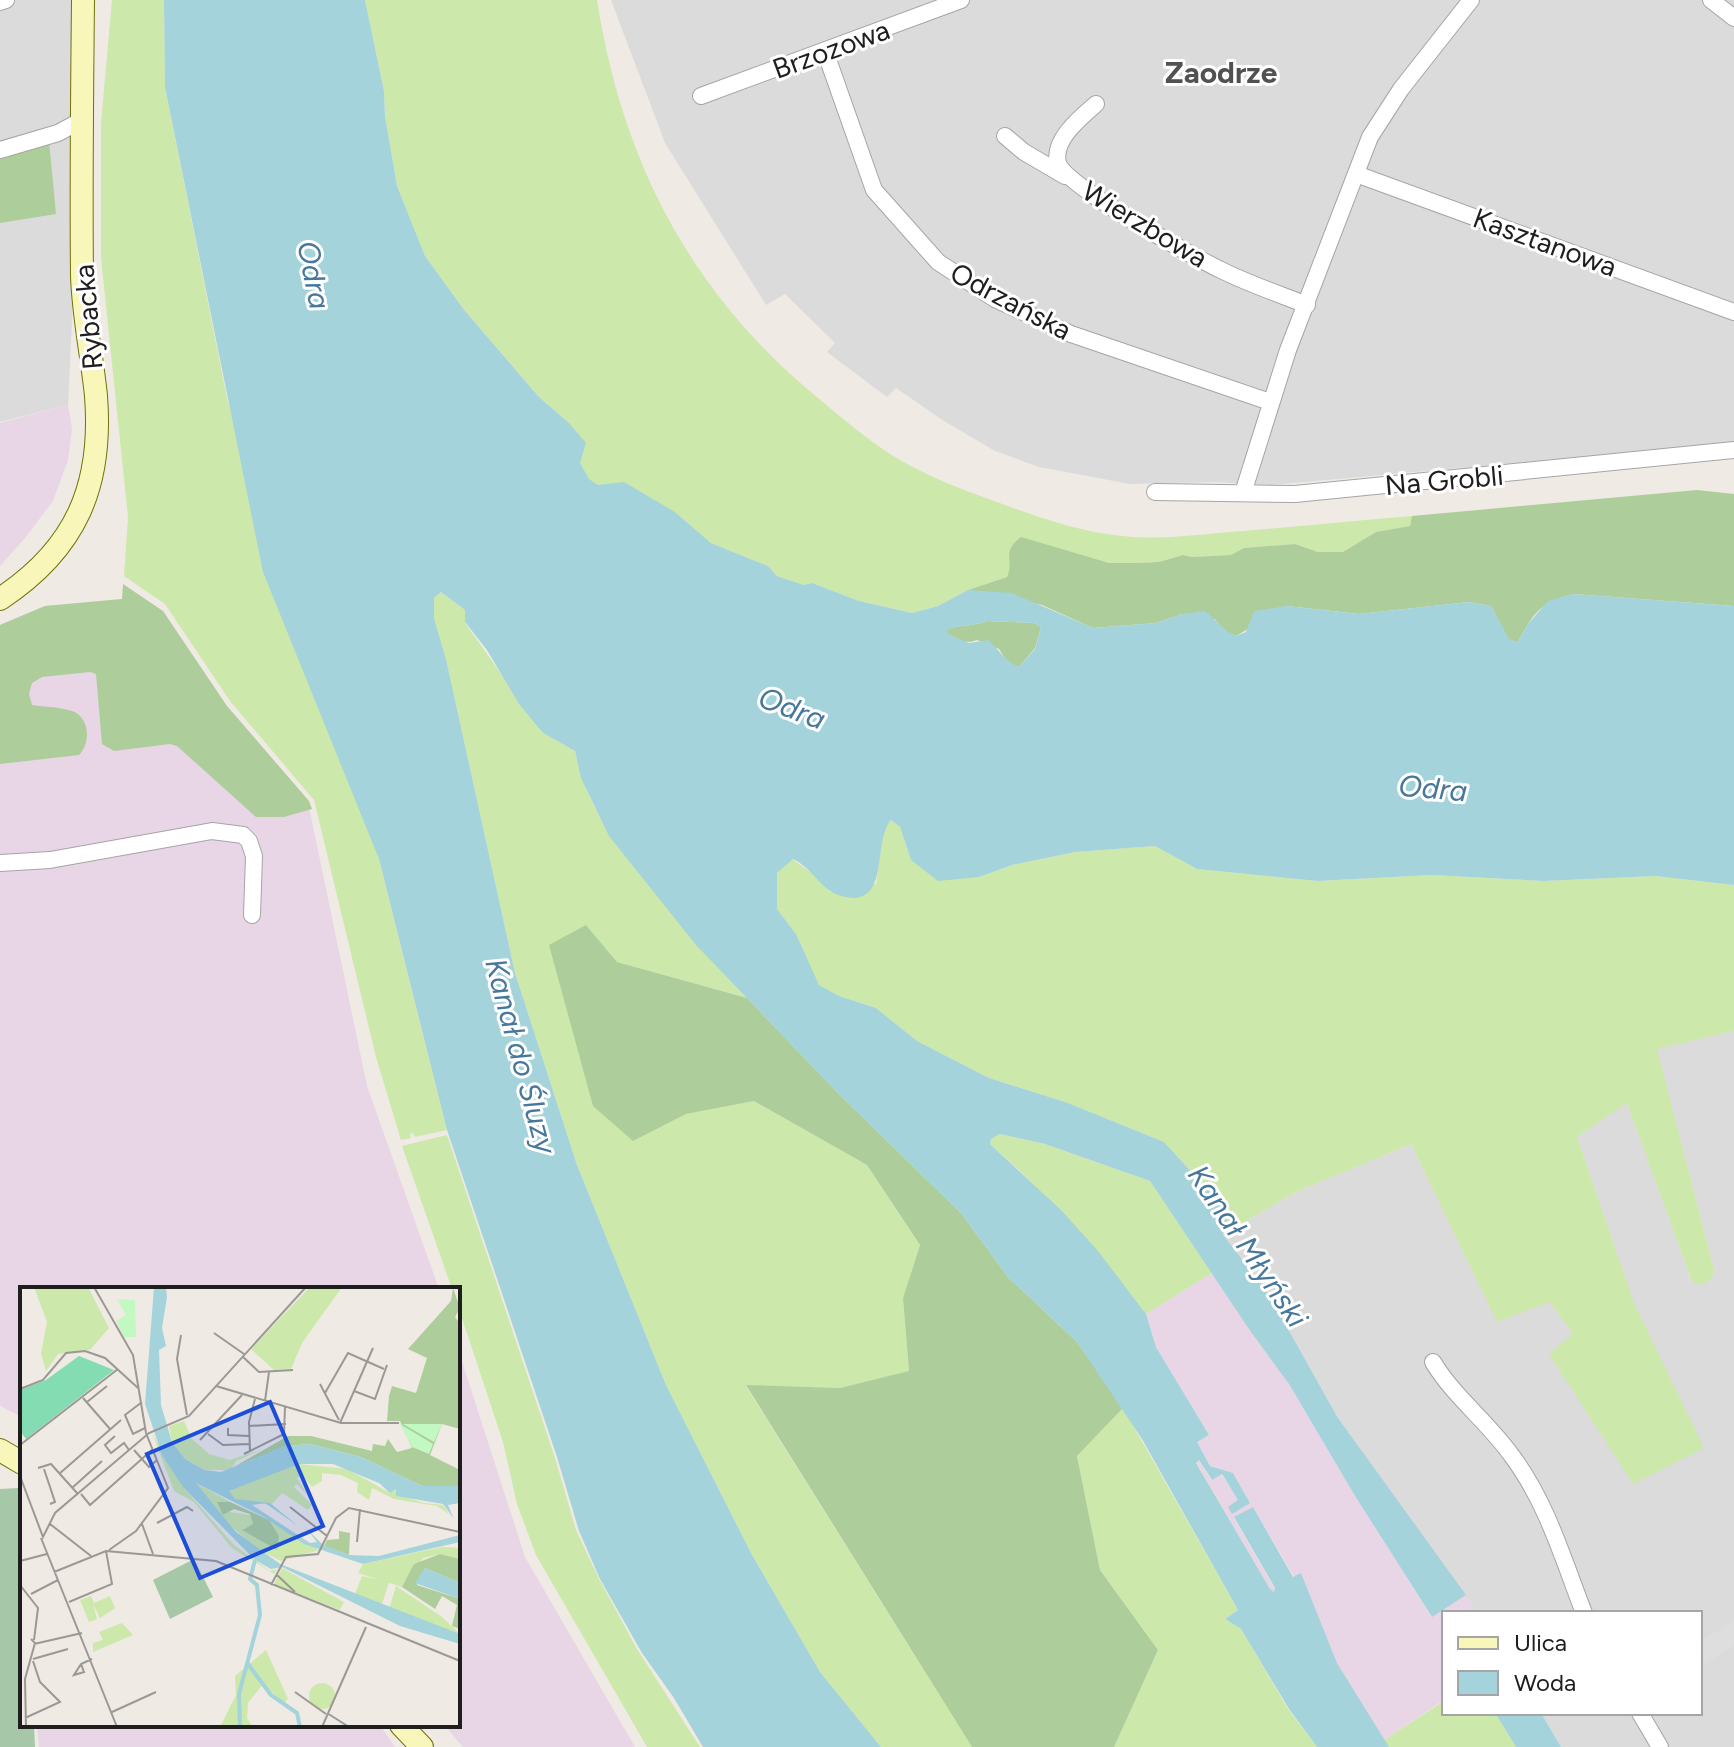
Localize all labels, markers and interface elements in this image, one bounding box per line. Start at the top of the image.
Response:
street label: Brzozowa [768,12,894,86]
district label: Zaodrze [1165,54,1278,91]
street label: Wierzbowa [1076,173,1214,275]
street label: Kasztanowa [1469,200,1621,284]
water label: Odra [289,238,339,312]
street label: Odrzańska [945,255,1077,347]
street label: Rybacka [66,263,110,371]
street label: Na Grobli [1383,458,1505,502]
water label: Odra [753,678,831,738]
water label: Odra [1397,767,1469,809]
water label: Kanał do Śluzy [477,954,565,1159]
water label: Kanał Młyński [1180,1158,1316,1335]
inset map [20,1287,460,1727]
legend [1442,1611,1702,1715]
text: Ulica [1514,1628,1567,1657]
text: Woda [1514,1668,1576,1697]

